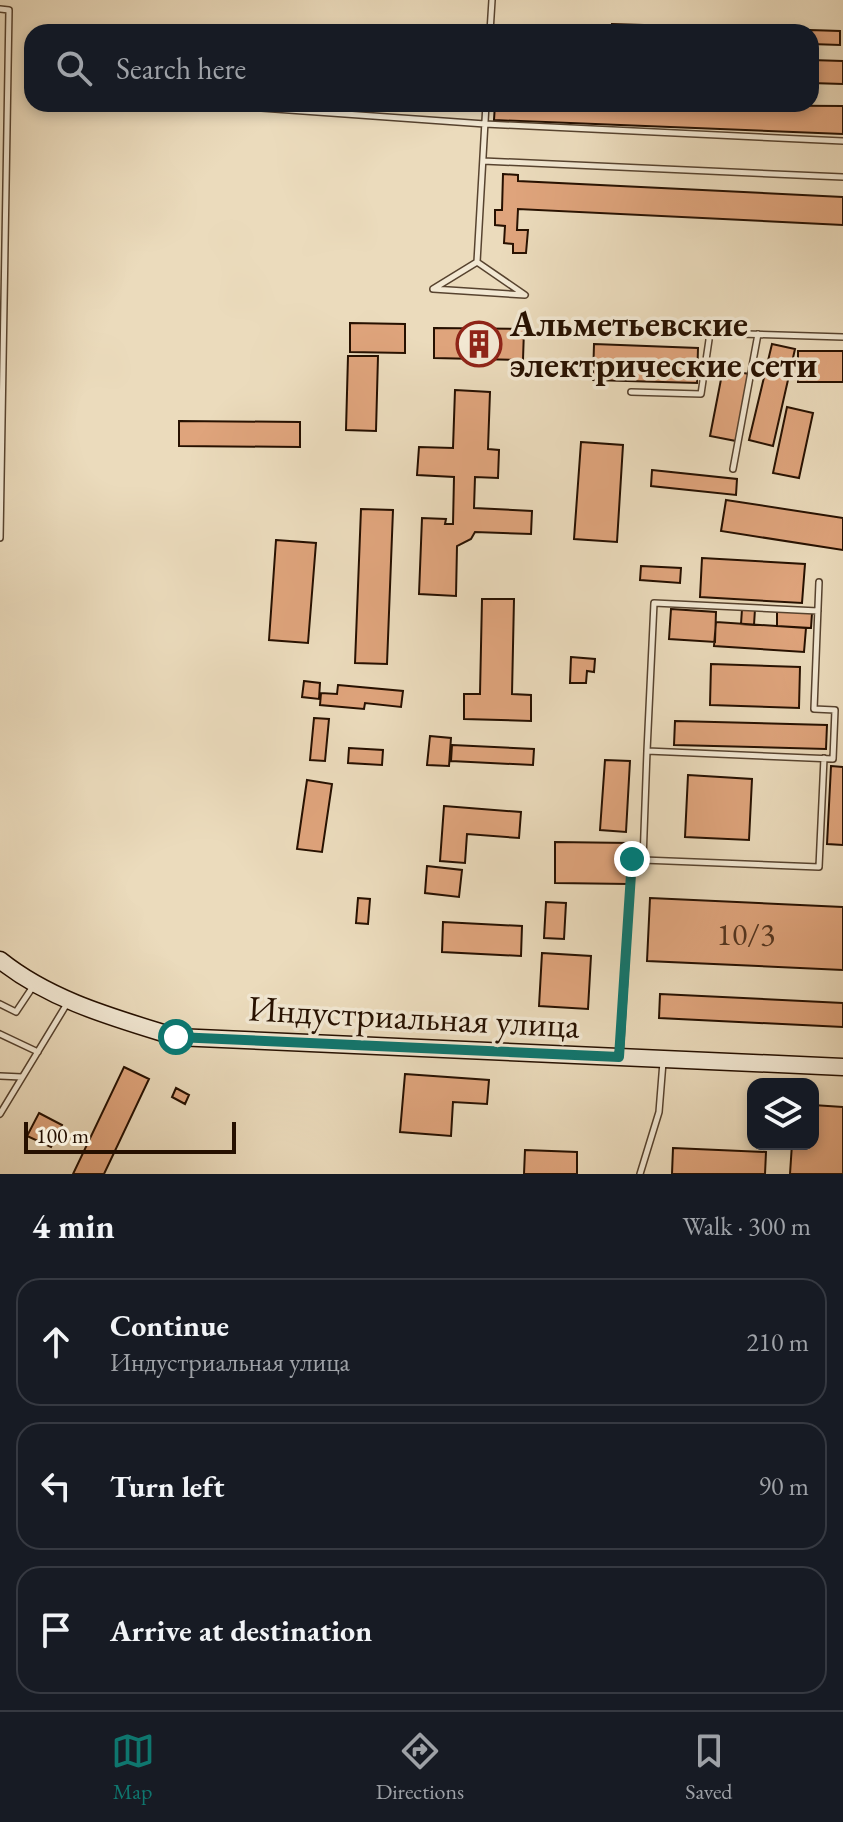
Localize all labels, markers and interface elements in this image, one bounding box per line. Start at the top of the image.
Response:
search box [24,24,819,112]
icon: search [52,46,96,90]
text: Search here [116,49,246,88]
place label: Альметьевские электрические сети [509,300,817,388]
building icon: Альметьевские электрические сети [455,320,503,368]
route end [614,841,650,877]
house number: 10/3 [717,913,775,955]
street label: Индустриальная улица [247,984,582,1049]
route start [158,1019,194,1055]
map controls [747,1078,819,1150]
button: layers [747,1078,819,1150]
scale bar [24,1118,236,1154]
text: 100 m [36,1121,89,1150]
text: 4 min [32,1204,115,1248]
text: Walk · 300 m [683,1209,811,1243]
text: Continue [110,1306,229,1345]
icon: ahead [34,1320,78,1364]
text: 210 m [746,1325,809,1359]
text: Индустриальная улица [110,1345,350,1379]
icon: left [34,1464,78,1508]
text: Turn left [110,1467,224,1506]
text: 90 m [759,1469,809,1503]
icon: arrive [34,1608,78,1652]
text: Arrive at destination [110,1611,372,1650]
tab: Map [111,1729,155,1806]
tab: Directions [376,1729,464,1806]
tab: Saved [685,1729,732,1806]

